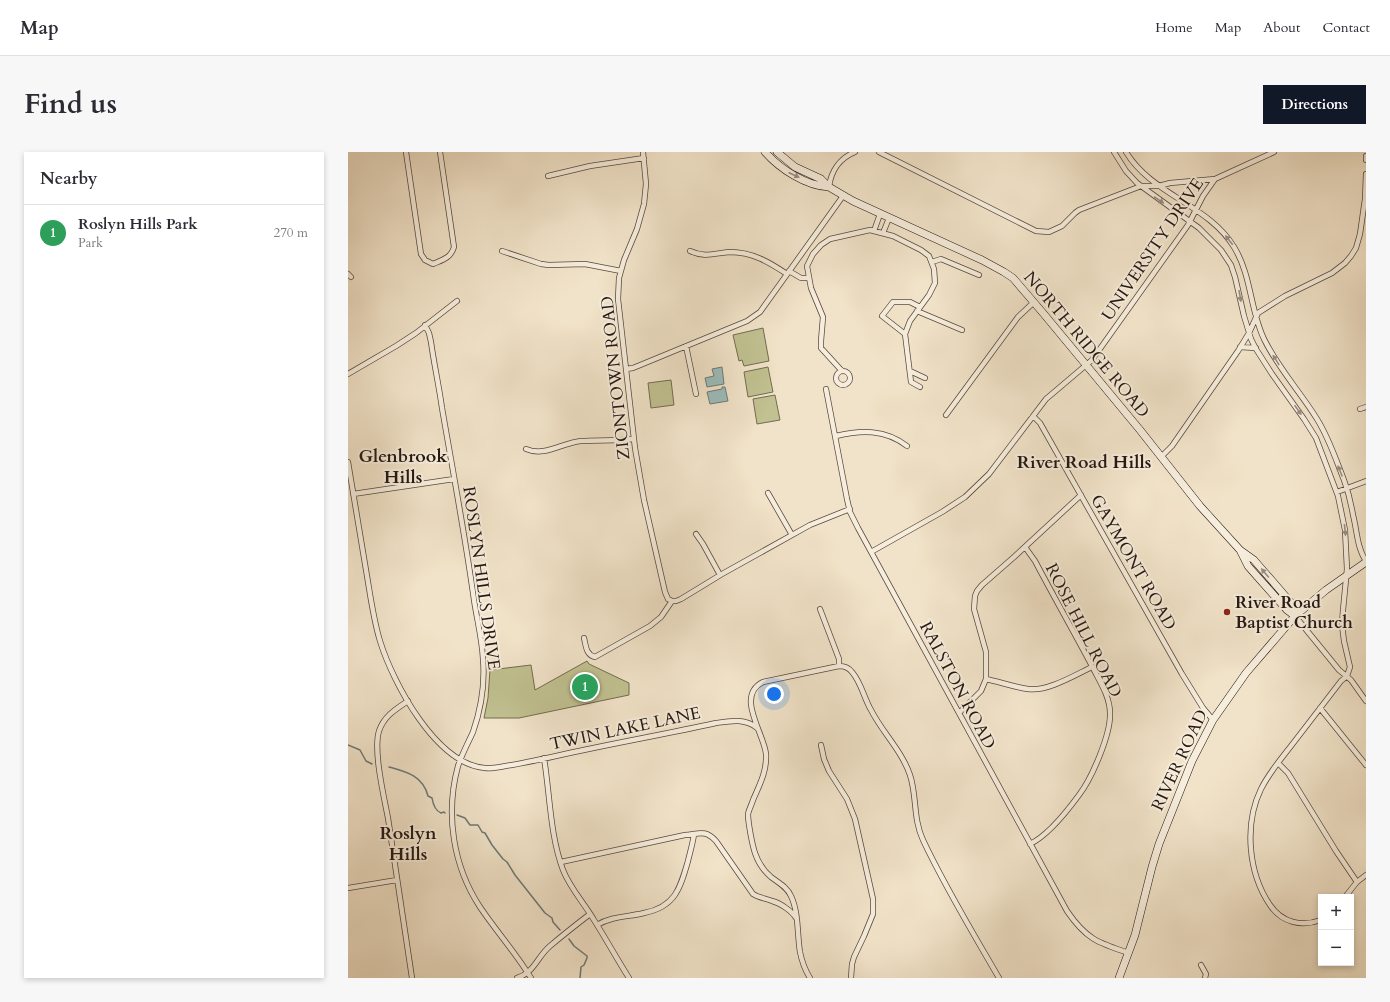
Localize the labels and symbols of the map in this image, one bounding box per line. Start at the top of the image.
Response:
one-way arrow [788,172,800,178]
street label: UNIVERSITY DRIVE [1096,173,1209,325]
one-way arrow [1154,196,1165,204]
one-way arrow [1224,234,1233,245]
street label: NORTH RIDGE ROAD [1019,266,1155,423]
one-way arrow [1237,290,1243,302]
street label: ZIONTOWN ROAD [595,295,636,461]
one-way arrow [1272,355,1280,365]
one-way arrow [1294,405,1302,415]
district label: Glenbrook Hills [358,444,448,490]
district label: River Road Hills [1017,450,1151,475]
one-way arrow [1337,465,1343,476]
street label: ROSLYN HILLS DRIVE [457,485,506,671]
street label: GAYMONT ROAD [1085,490,1182,634]
one-way arrow [1342,524,1348,536]
street label: ROSE HILL ROAD [1040,559,1127,701]
one-way arrow [1261,568,1270,579]
place label: River Road Baptist Church [1235,591,1353,634]
marker: River Road Baptist Church [1222,607,1232,617]
street label: RALSTON ROAD [914,617,1001,753]
pin: 1 [572,672,598,702]
your location [764,684,784,704]
street label: TWIN LAKE LANE [548,701,703,756]
street label: RIVER ROAD [1146,706,1213,815]
district label: Roslyn Hills [379,821,437,867]

